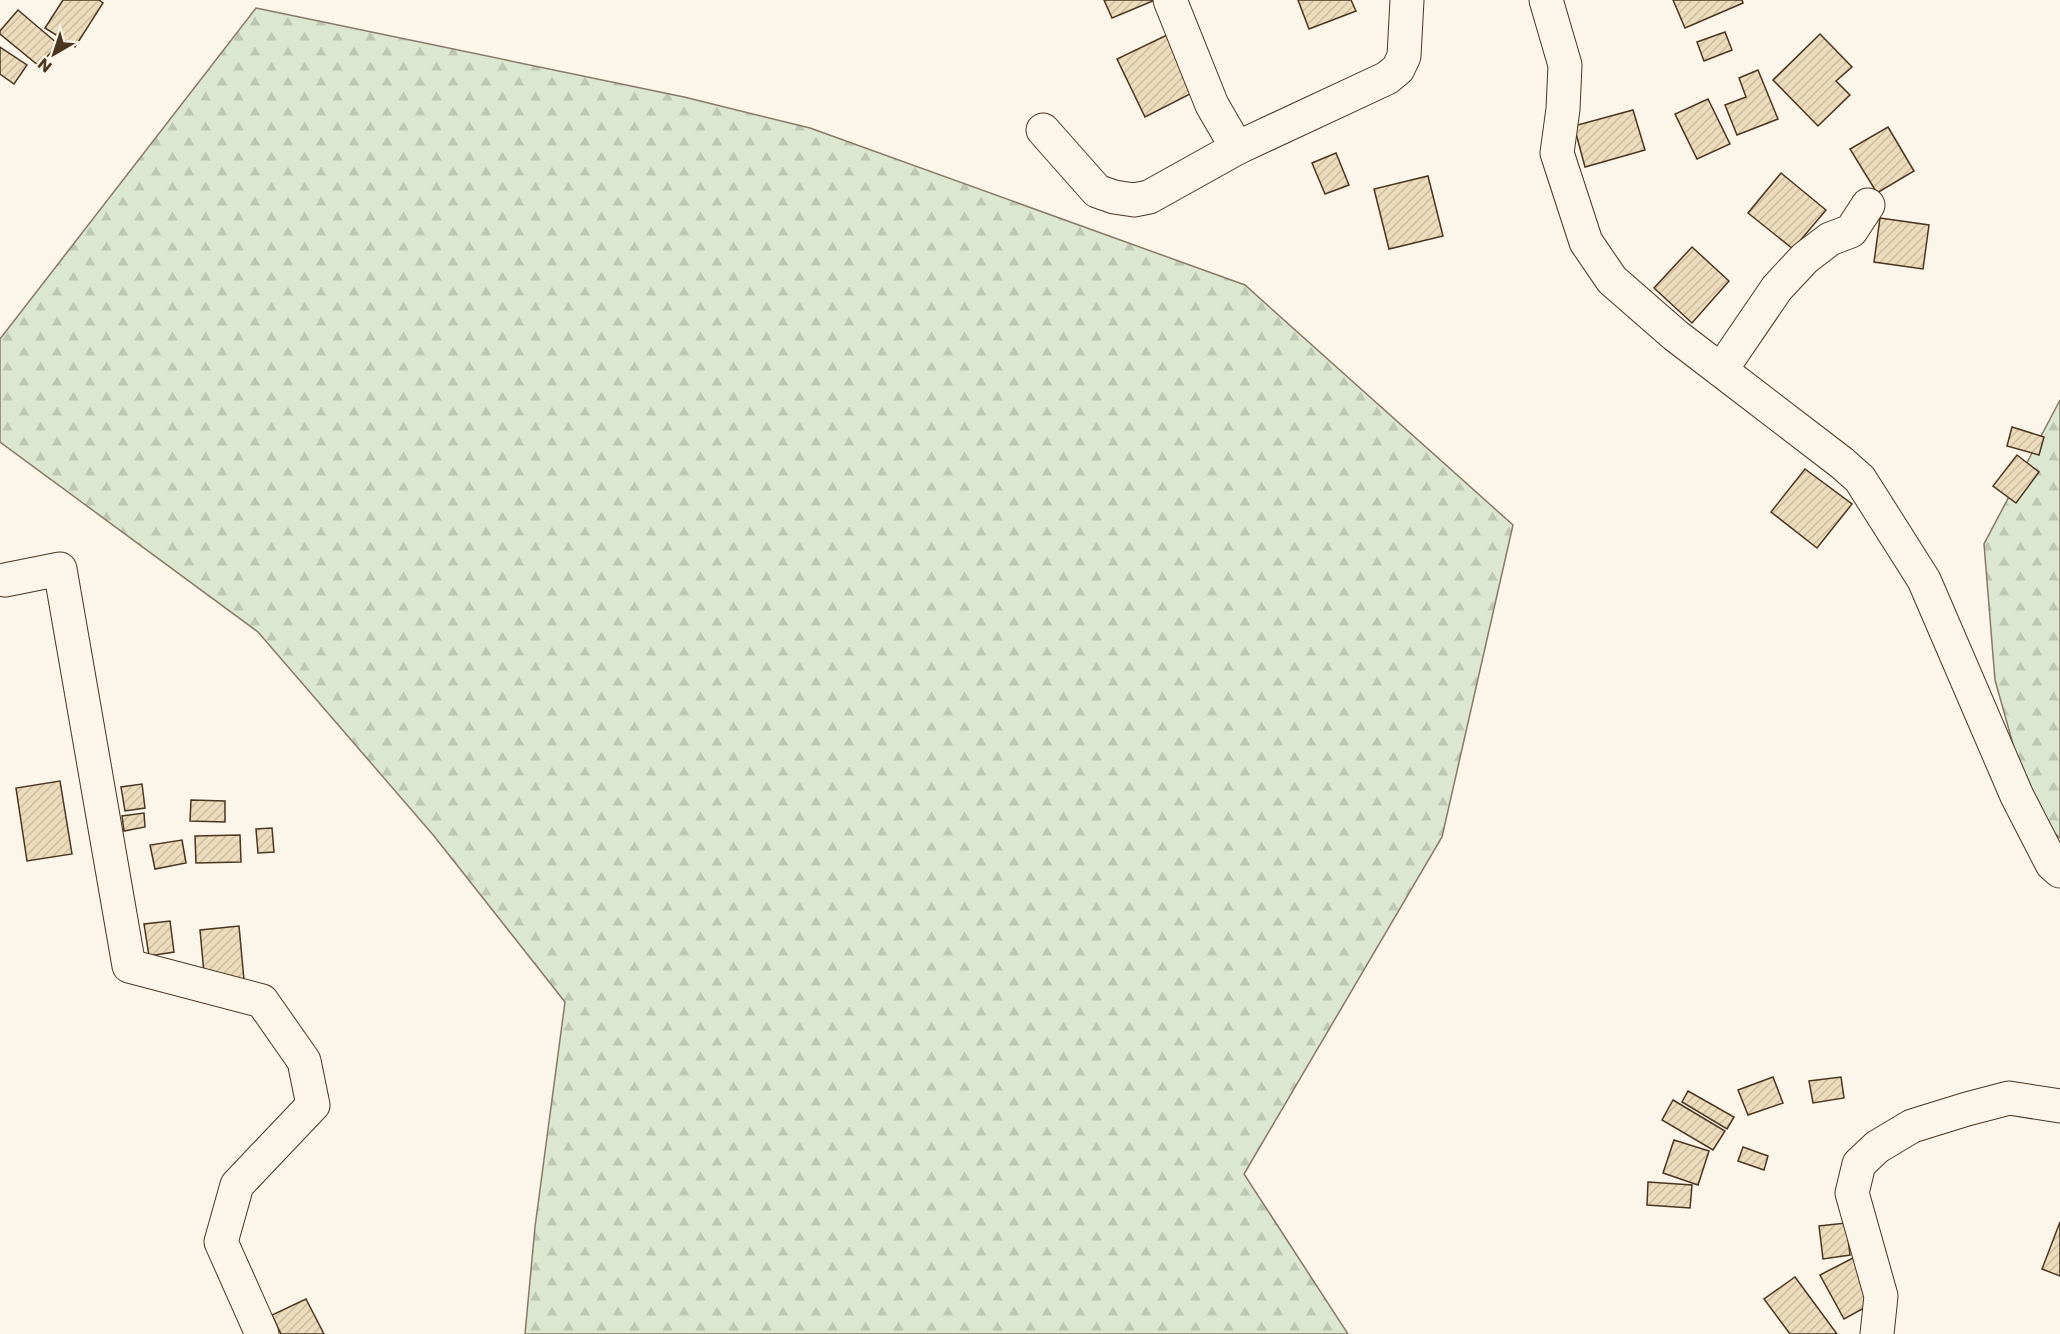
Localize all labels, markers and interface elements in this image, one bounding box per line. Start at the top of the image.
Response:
north arrow [24,24,84,84]
text: N [33,53,57,78]

